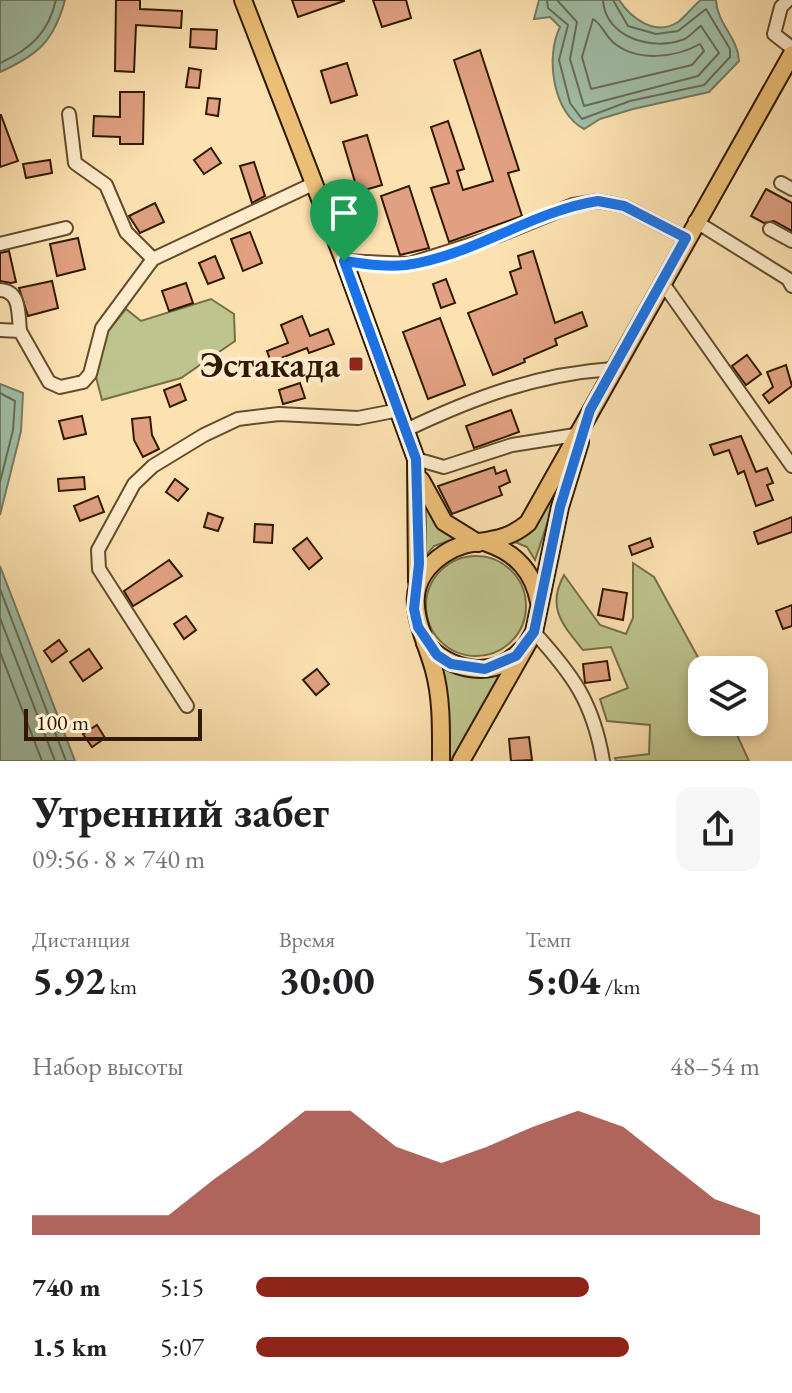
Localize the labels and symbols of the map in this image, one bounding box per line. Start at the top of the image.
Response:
pin [310,179,378,261]
place label: Эстакада [199,341,340,388]
marker: Эстакада [347,355,365,373]
scale bar [24,705,202,741]

